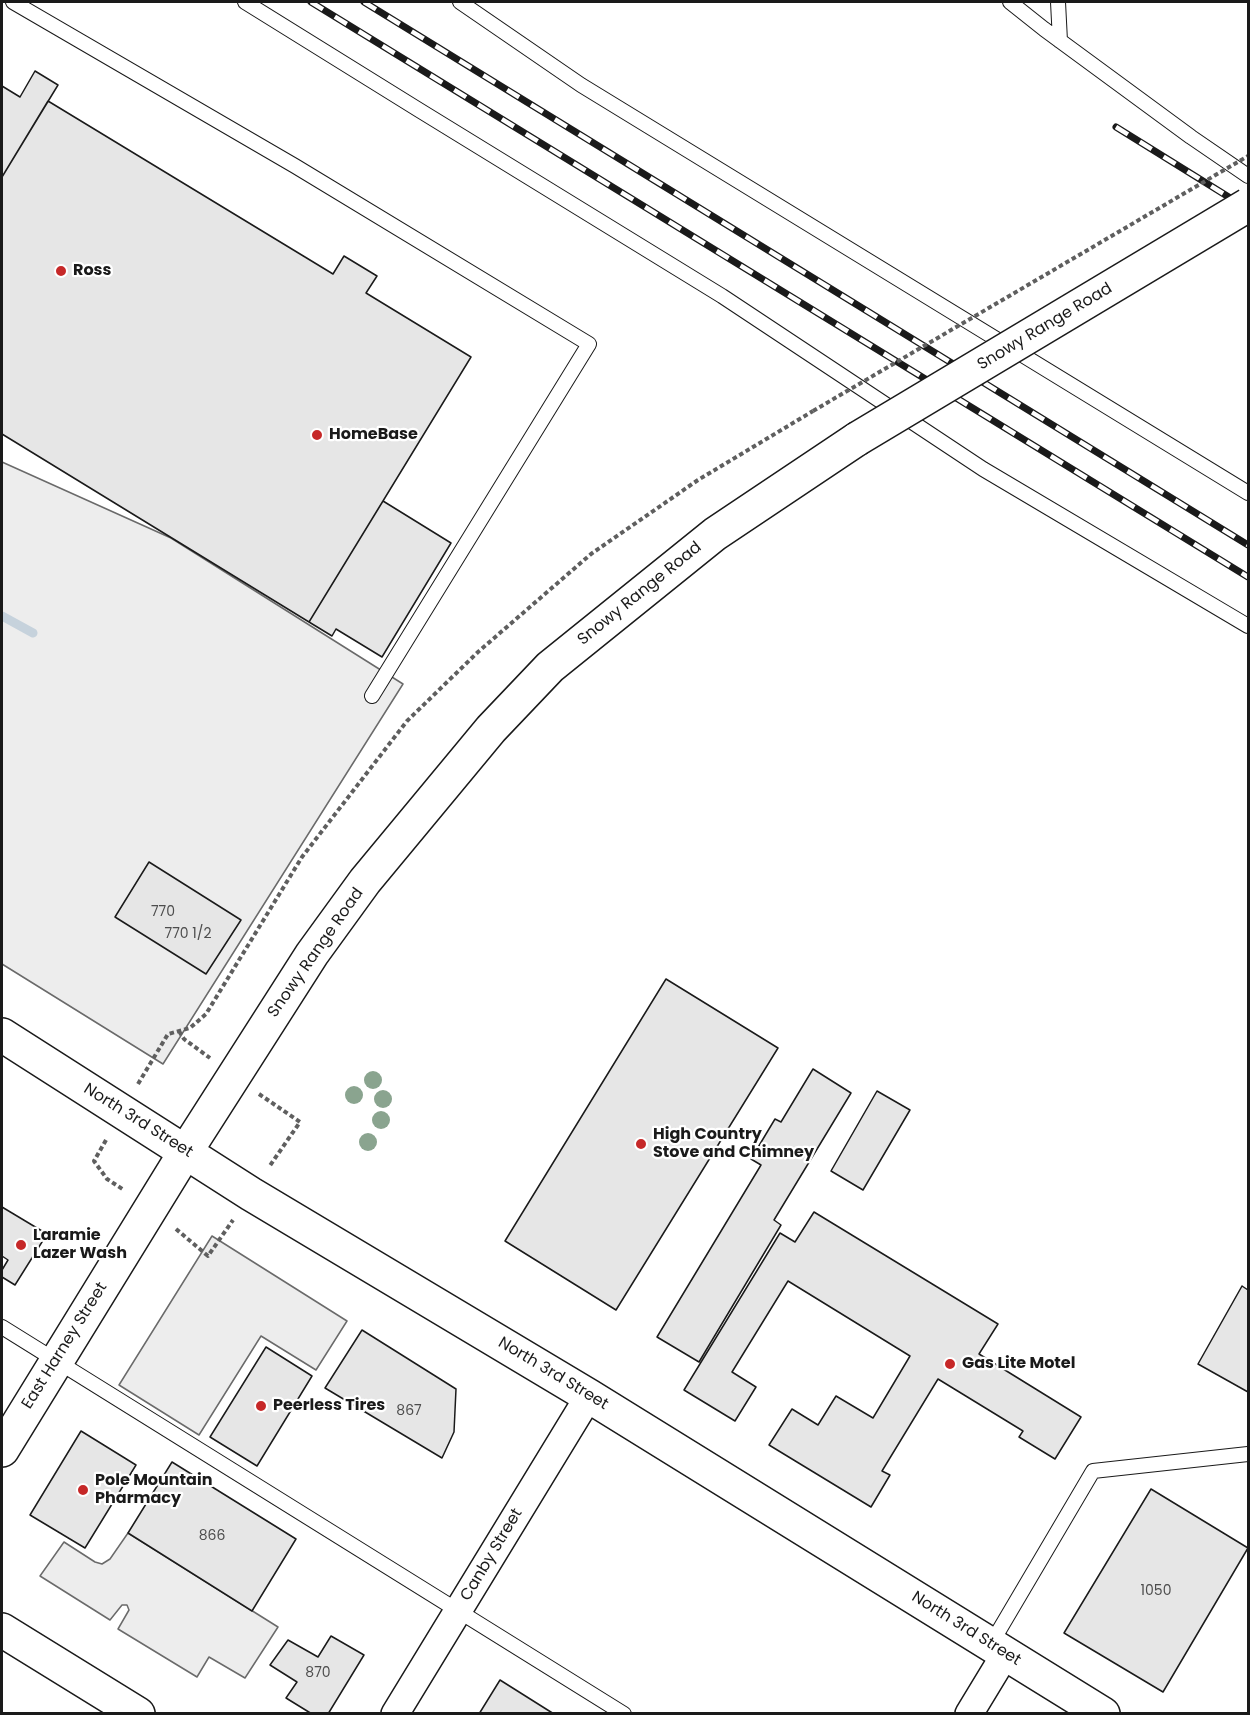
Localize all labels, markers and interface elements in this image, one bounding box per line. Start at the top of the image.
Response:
place label: Ross [73,261,111,281]
marker: Ross [54,264,68,278]
street label: Snowy Range Road [974,279,1116,375]
place label: HomeBase [329,425,418,445]
marker: HomeBase [310,428,324,442]
street label: Snowy Range Road [574,538,706,650]
street label: Snowy Range Road [264,885,368,1021]
house number: 770 [151,904,175,920]
house number: 770 1/2 [164,926,212,942]
street label: North 3rd Street [80,1080,196,1162]
place label: High Country Stove and Chimney [653,1125,814,1163]
marker: High Country Stove and Chimney [634,1137,648,1151]
place label: Laramie Lazer Wash [33,1226,127,1264]
marker: Laramie Lazer Wash [14,1238,28,1252]
street label: East Harney Street [18,1279,112,1413]
street label: North 3rd Street [494,1334,612,1414]
place label: Gas Lite Motel [962,1354,1075,1374]
marker: Gas Lite Motel [943,1357,957,1371]
place label: Peerless Tires [273,1396,385,1416]
marker: Peerless Tires [254,1399,268,1413]
house number: 867 [396,1403,422,1419]
place label: Pole Mountain Pharmacy [95,1471,212,1509]
marker: Pole Mountain Pharmacy [76,1483,90,1497]
street label: Canby Street [457,1505,527,1605]
house number: 866 [199,1528,225,1544]
house number: 1050 [1141,1583,1171,1599]
street label: North 3rd Street [908,1588,1024,1670]
house number: 870 [305,1665,331,1681]

